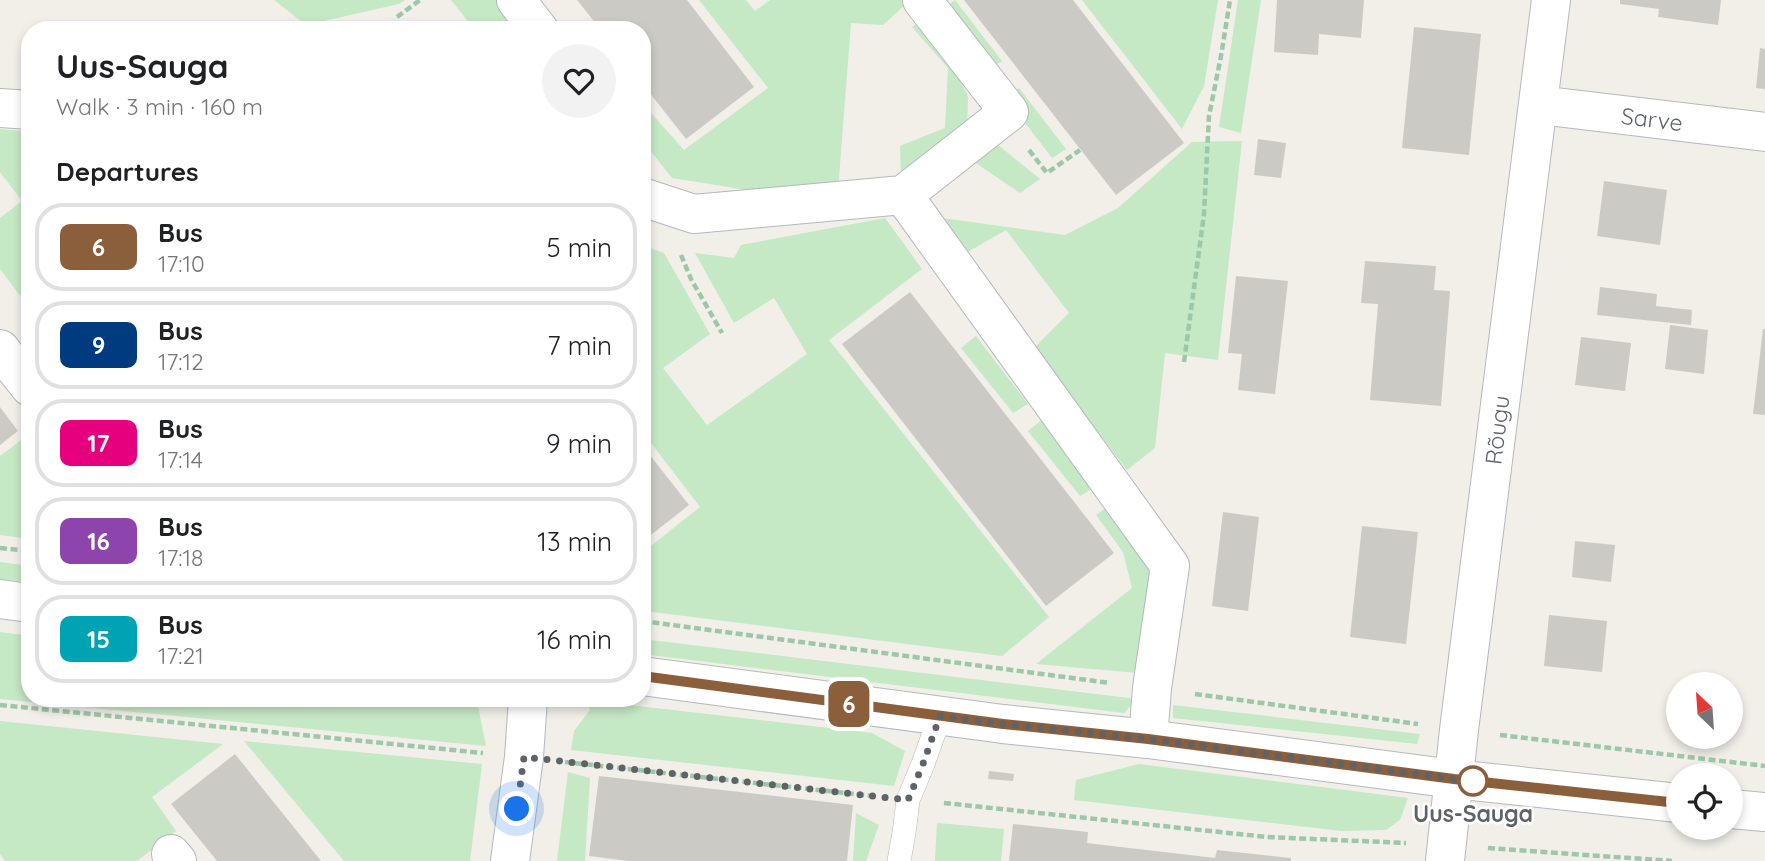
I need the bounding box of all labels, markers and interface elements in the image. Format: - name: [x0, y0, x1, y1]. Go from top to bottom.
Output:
- button: heart: [542, 44, 616, 118]
- text: Uus-Sauga: [56, 45, 228, 86]
- text: Walk · 3 min · 160 m: [56, 92, 263, 121]
- street label: Sarve: [1620, 101, 1684, 137]
- text: Departures: [56, 155, 199, 188]
- text: Bus: [158, 216, 203, 249]
- text: 5 min: [546, 231, 612, 264]
- text: 6: [92, 232, 105, 262]
- text: 17:10: [158, 249, 205, 278]
- text: Bus: [158, 314, 203, 347]
- text: 7 min: [547, 329, 612, 362]
- text: 9: [92, 330, 105, 360]
- text: 17:12: [158, 347, 204, 376]
- street label: Rõugu: [1478, 394, 1516, 466]
- text: Bus: [158, 412, 203, 445]
- text: 9 min: [546, 427, 612, 460]
- text: 17: [87, 428, 110, 458]
- text: 17:14: [158, 445, 203, 474]
- text: Bus: [158, 510, 203, 543]
- text: 13 min: [537, 525, 612, 558]
- text: 16: [87, 526, 110, 556]
- text: 17:18: [158, 543, 204, 572]
- text: Bus: [158, 608, 203, 641]
- text: 16 min: [537, 623, 612, 656]
- text: 15: [87, 624, 110, 654]
- text: 17:21: [158, 641, 204, 670]
- north arrow: [1666, 672, 1743, 749]
- map controls: [1666, 672, 1743, 840]
- line badge: 6: [826, 681, 872, 727]
- text: 6: [842, 689, 856, 719]
- button: locate: [1666, 763, 1743, 840]
- marker: Uus-Sauga: [1458, 766, 1488, 796]
- your location: [499, 791, 534, 826]
- place label: Uus-Sauga: [1413, 799, 1533, 828]

